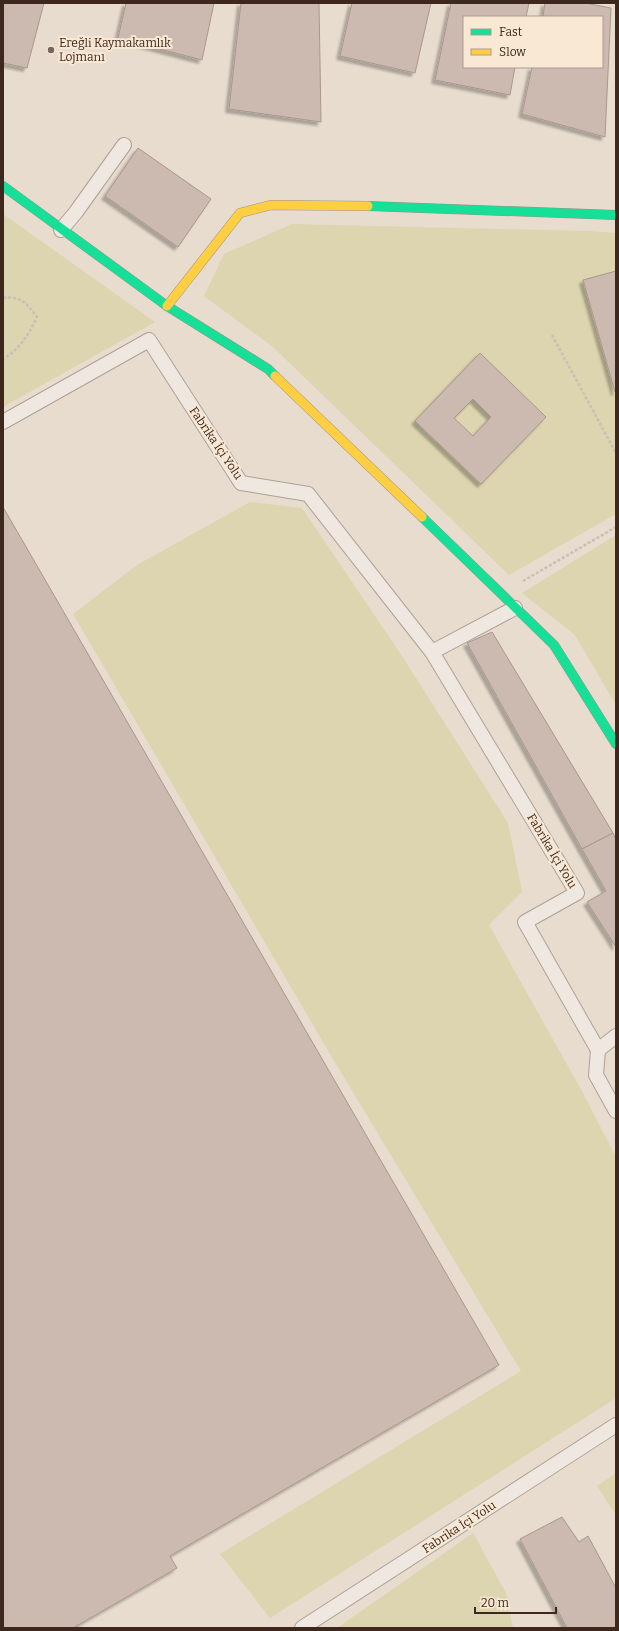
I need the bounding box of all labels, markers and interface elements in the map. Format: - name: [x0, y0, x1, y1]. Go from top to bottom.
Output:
- legend: [463, 16, 603, 68]
- text: Fast: [499, 25, 523, 39]
- place label: Ereğli Kaymakamlık Lojmanı: [59, 36, 171, 64]
- marker: Ereğli Kaymakamlık Lojmanı: [46, 45, 56, 55]
- text: Slow: [499, 45, 526, 59]
- street label: Fabrika İçi Yolu: [187, 403, 247, 482]
- street label: Fabrika İçi Yolu: [524, 811, 581, 891]
- street label: Fabrika İçi Yolu: [419, 1497, 499, 1556]
- scale bar: [475, 1589, 556, 1615]
- text: 20 m: [481, 1596, 510, 1610]

